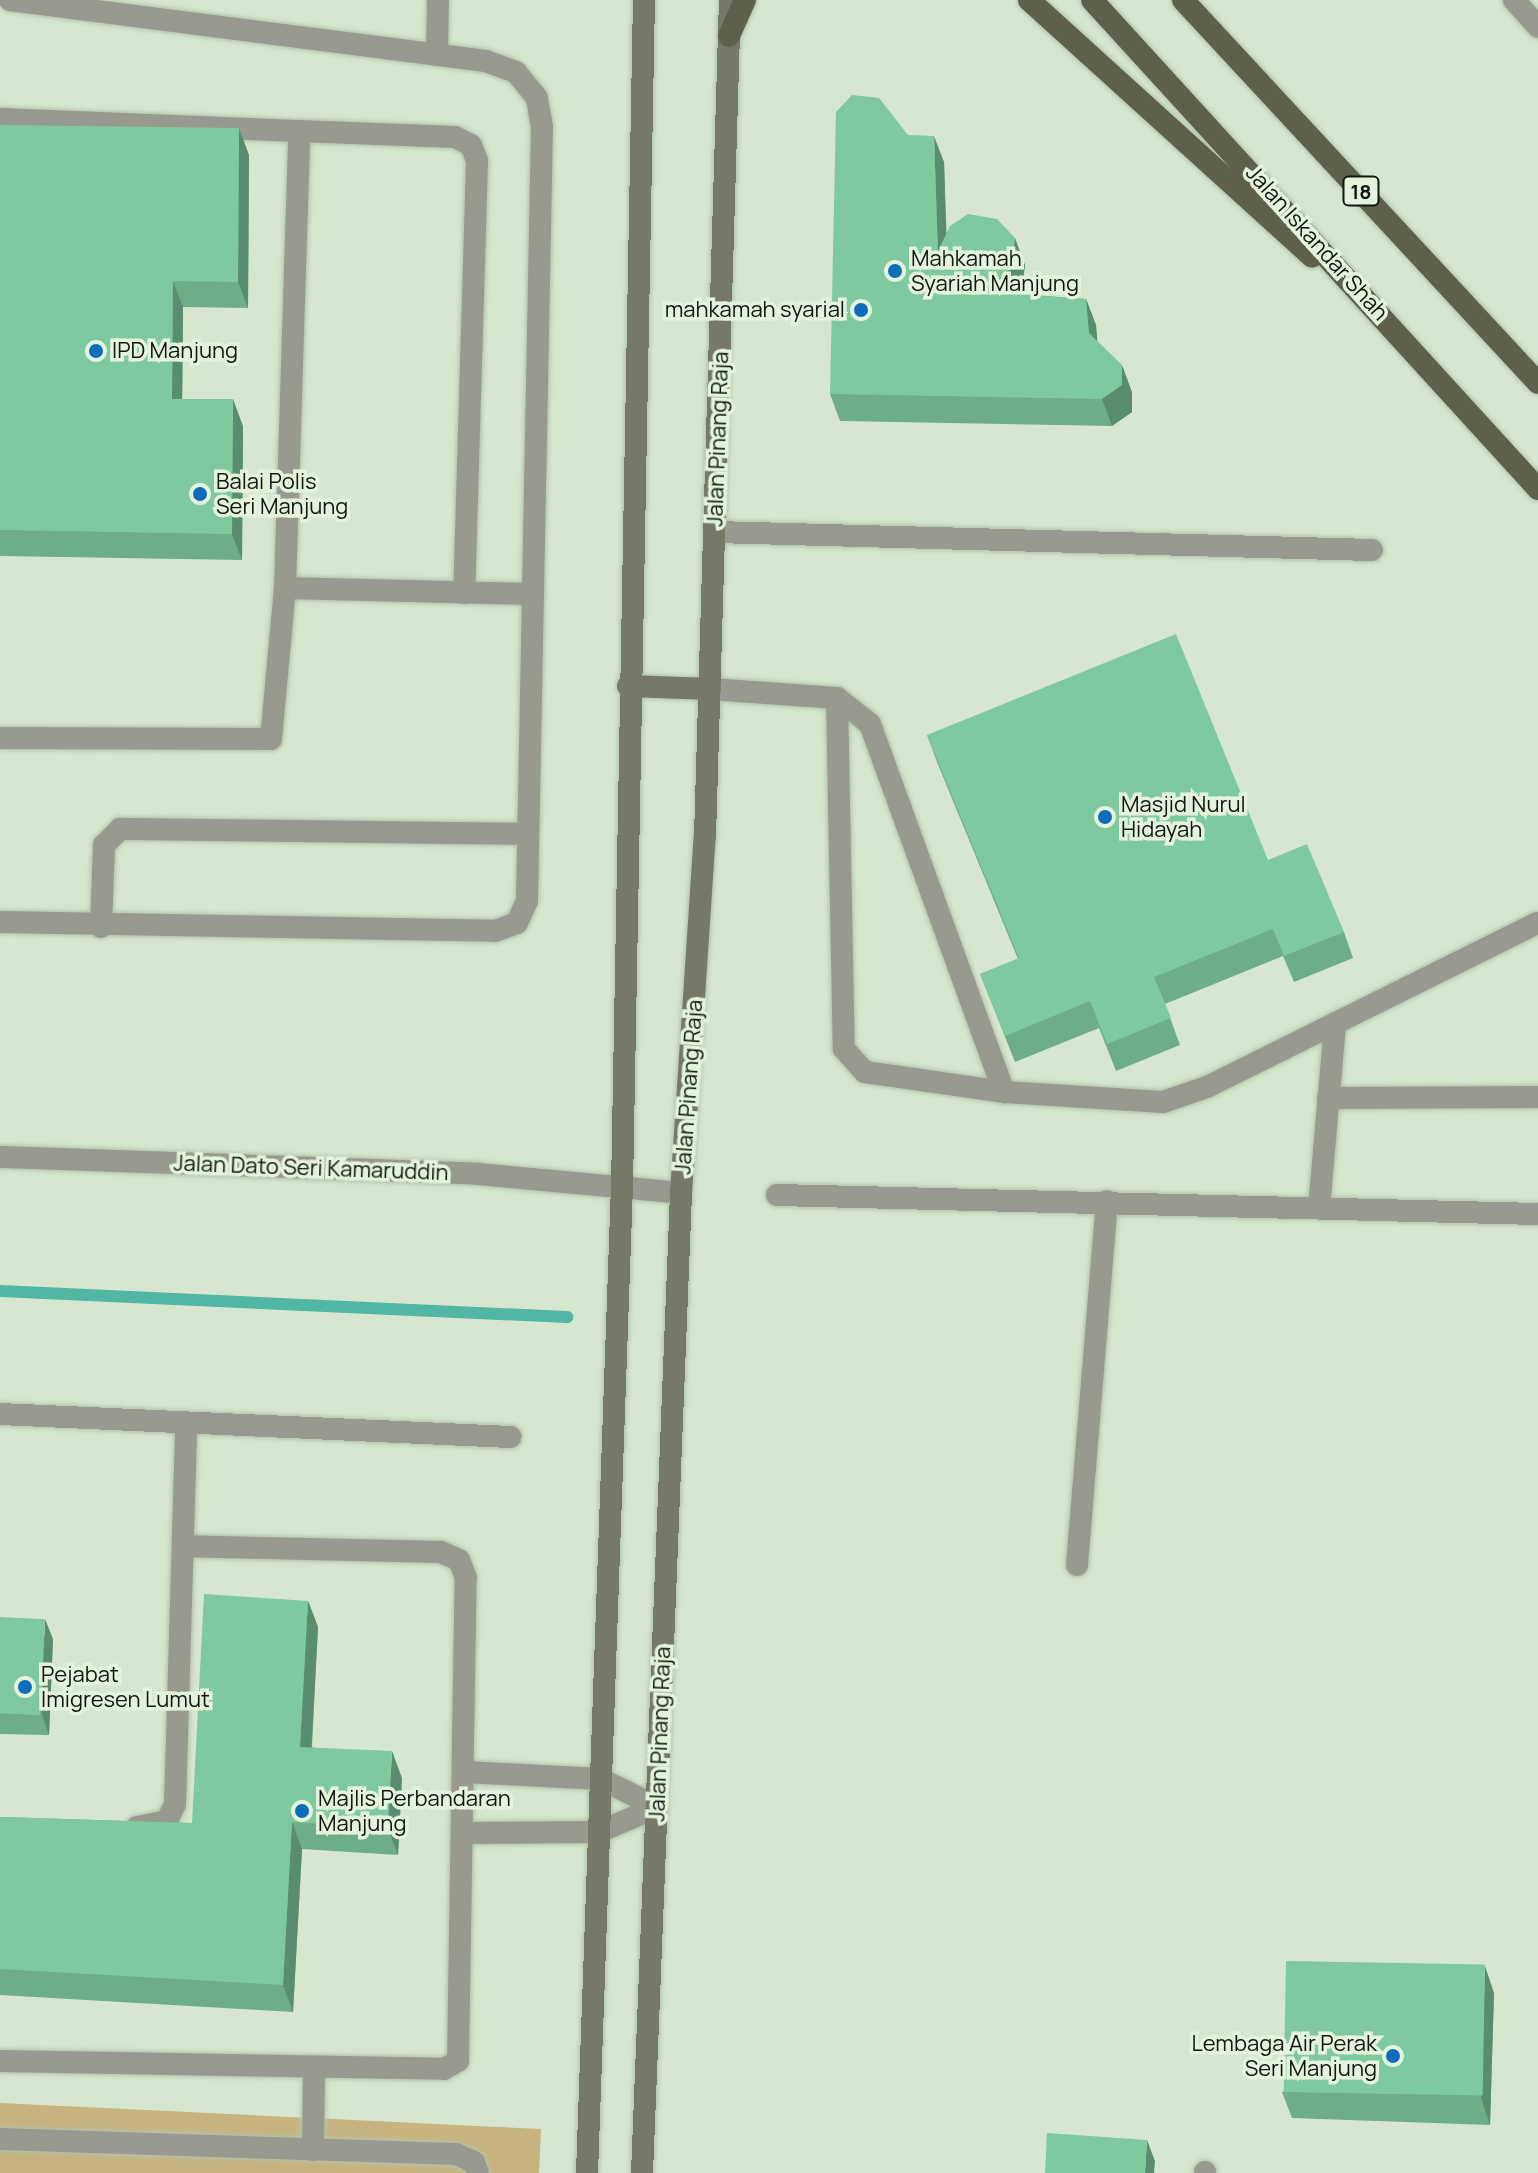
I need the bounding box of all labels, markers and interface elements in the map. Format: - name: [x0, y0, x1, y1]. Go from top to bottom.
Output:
- street label: Jalan Iskandar Shah: [1240, 160, 1394, 326]
- road number: 18: [1341, 175, 1381, 207]
- place label: Mahkamah Syariah Manjung: [911, 245, 1079, 296]
- marker: Mahkamah Syariah Manjung: [886, 262, 904, 280]
- place label: mahkamah syarial: [665, 297, 845, 323]
- marker: mahkamah syarial: [852, 301, 870, 319]
- place label: IPD Manjung: [112, 338, 238, 364]
- marker: IPD Manjung: [87, 342, 105, 360]
- street label: Jalan Pinang Raja: [702, 351, 734, 527]
- place label: Balai Polis Seri Manjung: [216, 468, 348, 520]
- marker: Balai Polis Seri Manjung: [191, 485, 209, 503]
- place label: Masjid Nurul Hidayah: [1121, 791, 1246, 842]
- marker: Masjid Nurul Hidayah: [1096, 808, 1114, 826]
- street label: Jalan Pinang Raja: [670, 999, 708, 1175]
- street label: Jalan Dato Seri Kamaruddin: [173, 1150, 449, 1186]
- street label: Jalan Pinang Raja: [644, 1646, 676, 1822]
- place label: Pejabat Imigresen Lumut: [41, 1661, 210, 1712]
- marker: Pejabat Imigresen Lumut: [16, 1678, 34, 1696]
- place label: Majlis Perbandaran Manjung: [318, 1785, 511, 1836]
- marker: Majlis Perbandaran Manjung: [293, 1802, 311, 1820]
- place label: Lembaga Air Perak Seri Manjung: [1192, 2030, 1377, 2082]
- marker: Lembaga Air Perak Seri Manjung: [1384, 2047, 1402, 2065]

